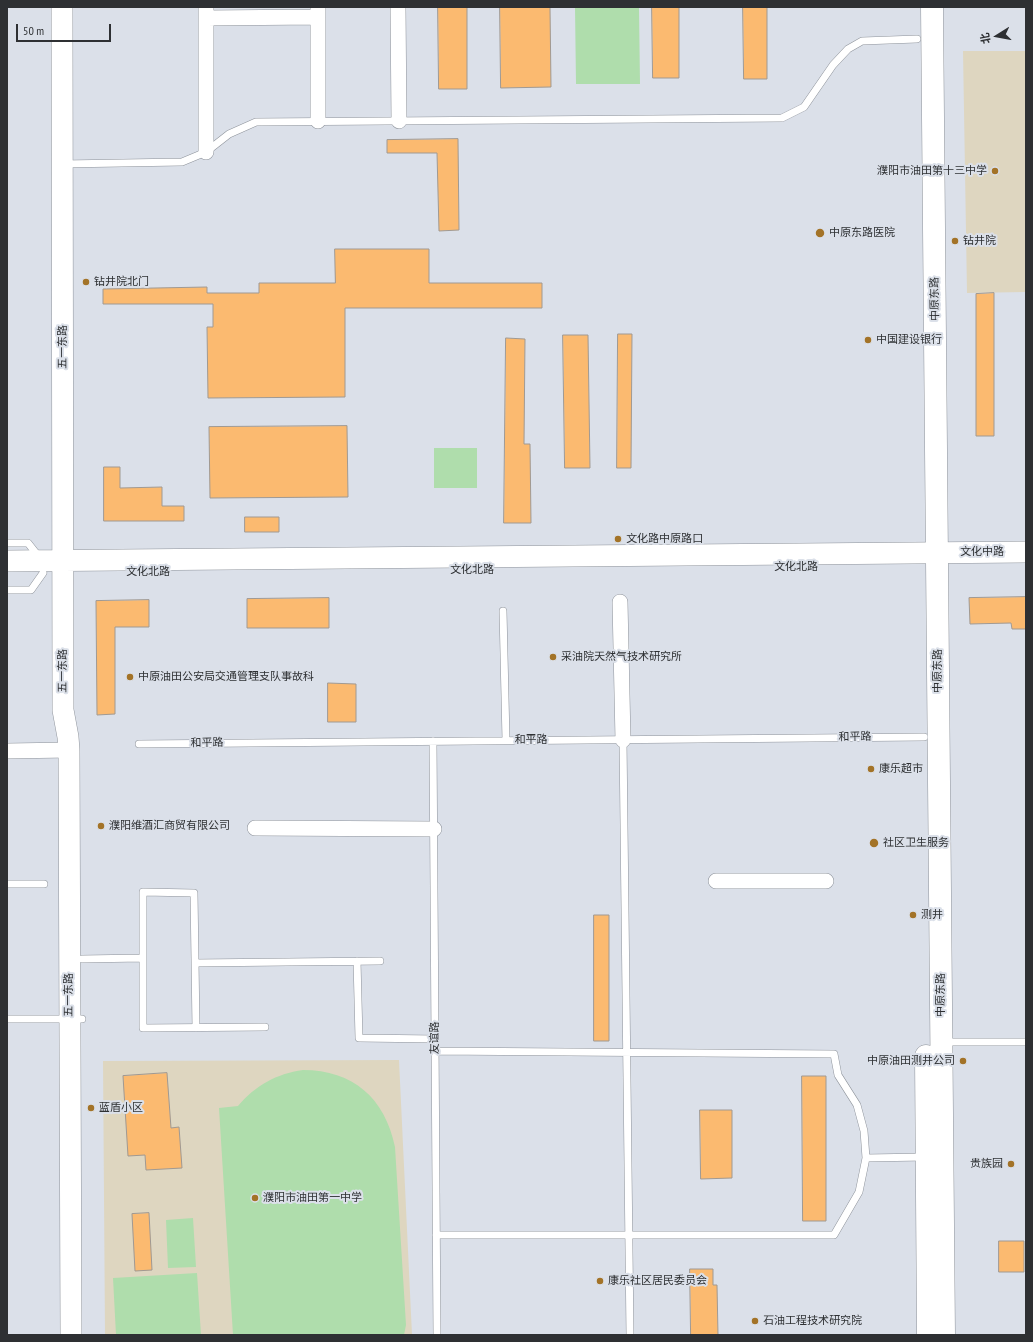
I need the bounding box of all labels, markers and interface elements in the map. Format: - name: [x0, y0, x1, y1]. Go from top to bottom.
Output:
- scale bar: [18, 16, 113, 42]
- north arrow: [977, 16, 1017, 56]
- text: 50 m: [23, 23, 44, 38]
- text: 北: [977, 32, 993, 45]
- place label: 濮阳市油田第十三中学: [877, 164, 987, 178]
- marker: 濮阳市油田第十三中学: [990, 166, 1000, 176]
- place label: 中原东路医院: [829, 226, 895, 240]
- marker: 中原东路医院: [814, 227, 826, 239]
- place label: 钻井院: [963, 234, 996, 248]
- marker: 钻井院: [950, 236, 960, 246]
- place label: 钻井院北门: [94, 275, 149, 289]
- marker: 钻井院北门: [81, 277, 91, 287]
- street label: 中原东路: [928, 277, 942, 321]
- street label: 五一东路: [56, 325, 70, 369]
- place label: 中国建设银行: [876, 333, 942, 347]
- marker: 中国建设银行: [863, 335, 873, 345]
- place label: 文化路中原路口: [626, 532, 703, 546]
- marker: 文化路中原路口: [613, 534, 623, 544]
- street label: 文化中路: [960, 545, 1004, 559]
- street label: 文化北路: [774, 560, 818, 574]
- street label: 文化北路: [450, 563, 494, 577]
- street label: 文化北路: [126, 565, 170, 579]
- street label: 五一东路: [56, 649, 70, 693]
- street label: 中原东路: [931, 649, 945, 693]
- place label: 采油院天然气技术研究所: [561, 650, 682, 664]
- marker: 采油院天然气技术研究所: [548, 652, 558, 662]
- place label: 中原油田公安局交通管理支队事故科: [138, 670, 314, 684]
- marker: 中原油田公安局交通管理支队事故科: [125, 672, 135, 682]
- street label: 和平路: [838, 730, 872, 744]
- street label: 和平路: [515, 733, 547, 747]
- street label: 和平路: [190, 736, 224, 750]
- place label: 康乐超市: [879, 762, 923, 776]
- marker: 康乐超市: [866, 764, 876, 774]
- place label: 濮阳维酒汇商贸有限公司: [109, 819, 230, 833]
- marker: 濮阳维酒汇商贸有限公司: [96, 821, 106, 831]
- place label: 社区卫生服务: [883, 836, 949, 850]
- marker: 社区卫生服务: [868, 837, 880, 849]
- place label: 测井: [921, 908, 943, 922]
- marker: 测井: [908, 910, 918, 920]
- street label: 五一东路: [62, 973, 76, 1017]
- street label: 中原东路: [934, 973, 948, 1017]
- street label: 友谊路: [428, 1022, 442, 1054]
- place label: 中原油田测井公司: [867, 1054, 955, 1068]
- marker: 中原油田测井公司: [958, 1056, 968, 1066]
- place label: 蓝盾小区: [99, 1101, 143, 1115]
- marker: 蓝盾小区: [86, 1103, 96, 1113]
- place label: 贵族园: [970, 1157, 1003, 1171]
- marker: 贵族园: [1006, 1159, 1016, 1169]
- place label: 濮阳市油田第一中学: [263, 1191, 362, 1205]
- marker: 濮阳市油田第一中学: [250, 1193, 260, 1203]
- place label: 康乐社区居民委员会: [608, 1274, 707, 1288]
- marker: 康乐社区居民委员会: [595, 1276, 605, 1286]
- place label: 石油工程技术研究院: [763, 1314, 862, 1328]
- marker: 石油工程技术研究院: [750, 1316, 760, 1326]

